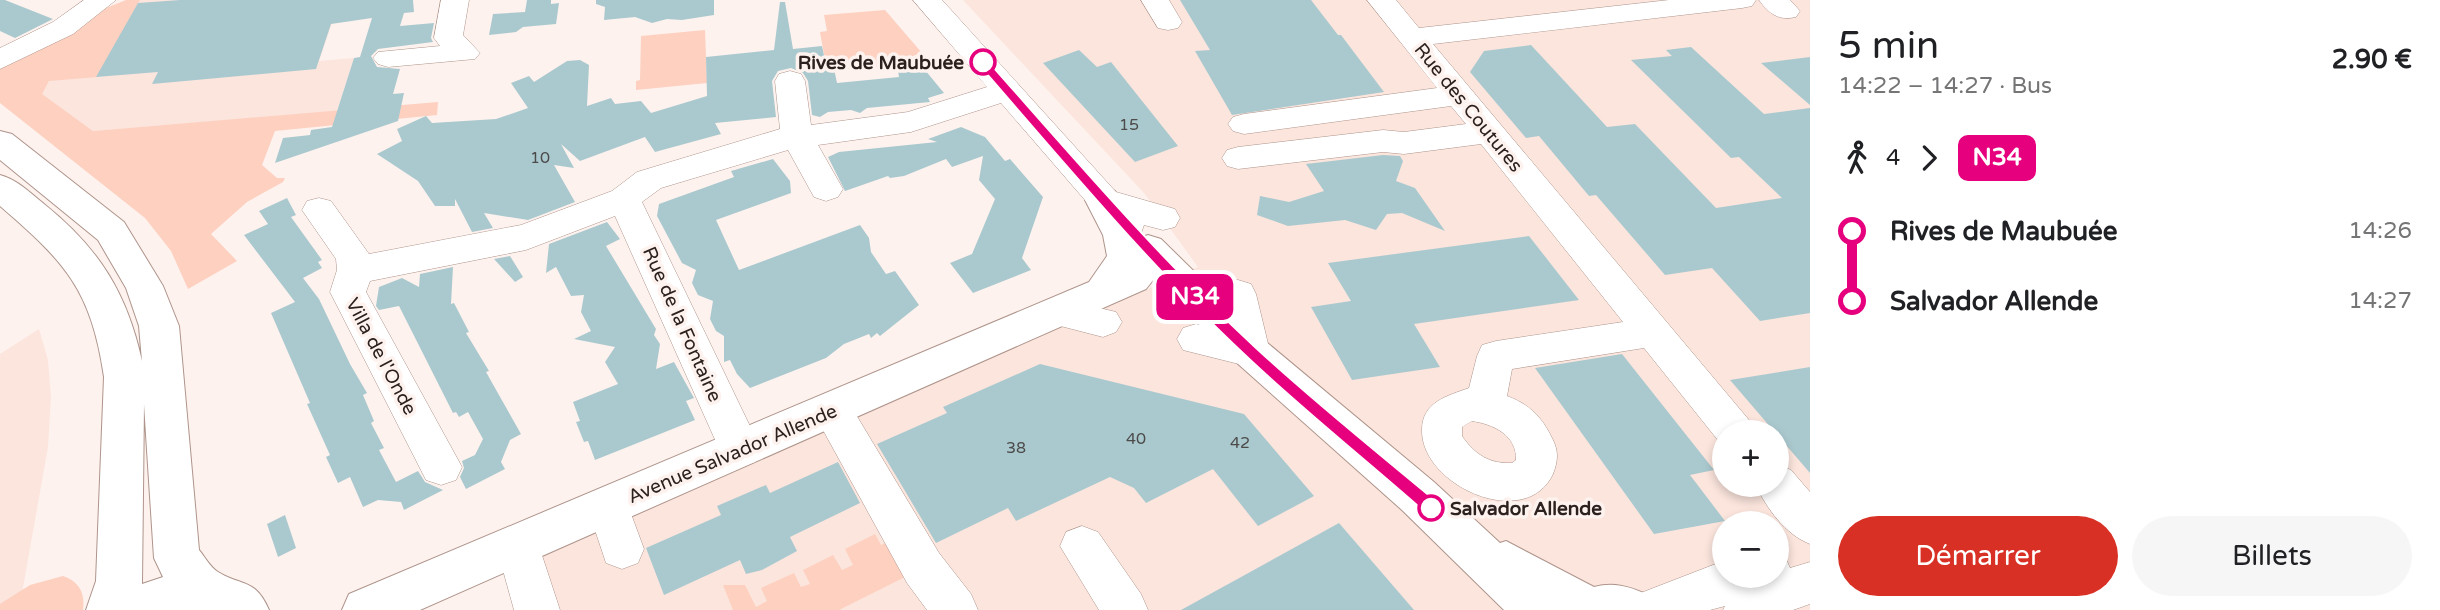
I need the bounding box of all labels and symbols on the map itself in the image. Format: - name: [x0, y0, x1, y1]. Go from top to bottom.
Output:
- street label: Rue des Coutures: [1410, 39, 1527, 176]
- marker: Rives de Maubuée: [970, 49, 996, 75]
- place label: Rives de Maubuée: [798, 52, 964, 74]
- house number: 15: [1119, 115, 1139, 135]
- house number: 10: [530, 148, 550, 168]
- street label: Rue de la Fontaine: [638, 243, 726, 405]
- line badge: N34: [1155, 274, 1235, 320]
- street label: Villa de l'Onde: [341, 294, 421, 419]
- street label: Avenue Salvador Allende: [625, 400, 840, 508]
- house number: 40: [1126, 429, 1146, 449]
- house number: 42: [1230, 433, 1250, 453]
- house number: 38: [1006, 438, 1026, 458]
- marker: Salvador Allende: [1418, 495, 1444, 521]
- place label: Salvador Allende: [1450, 498, 1602, 520]

